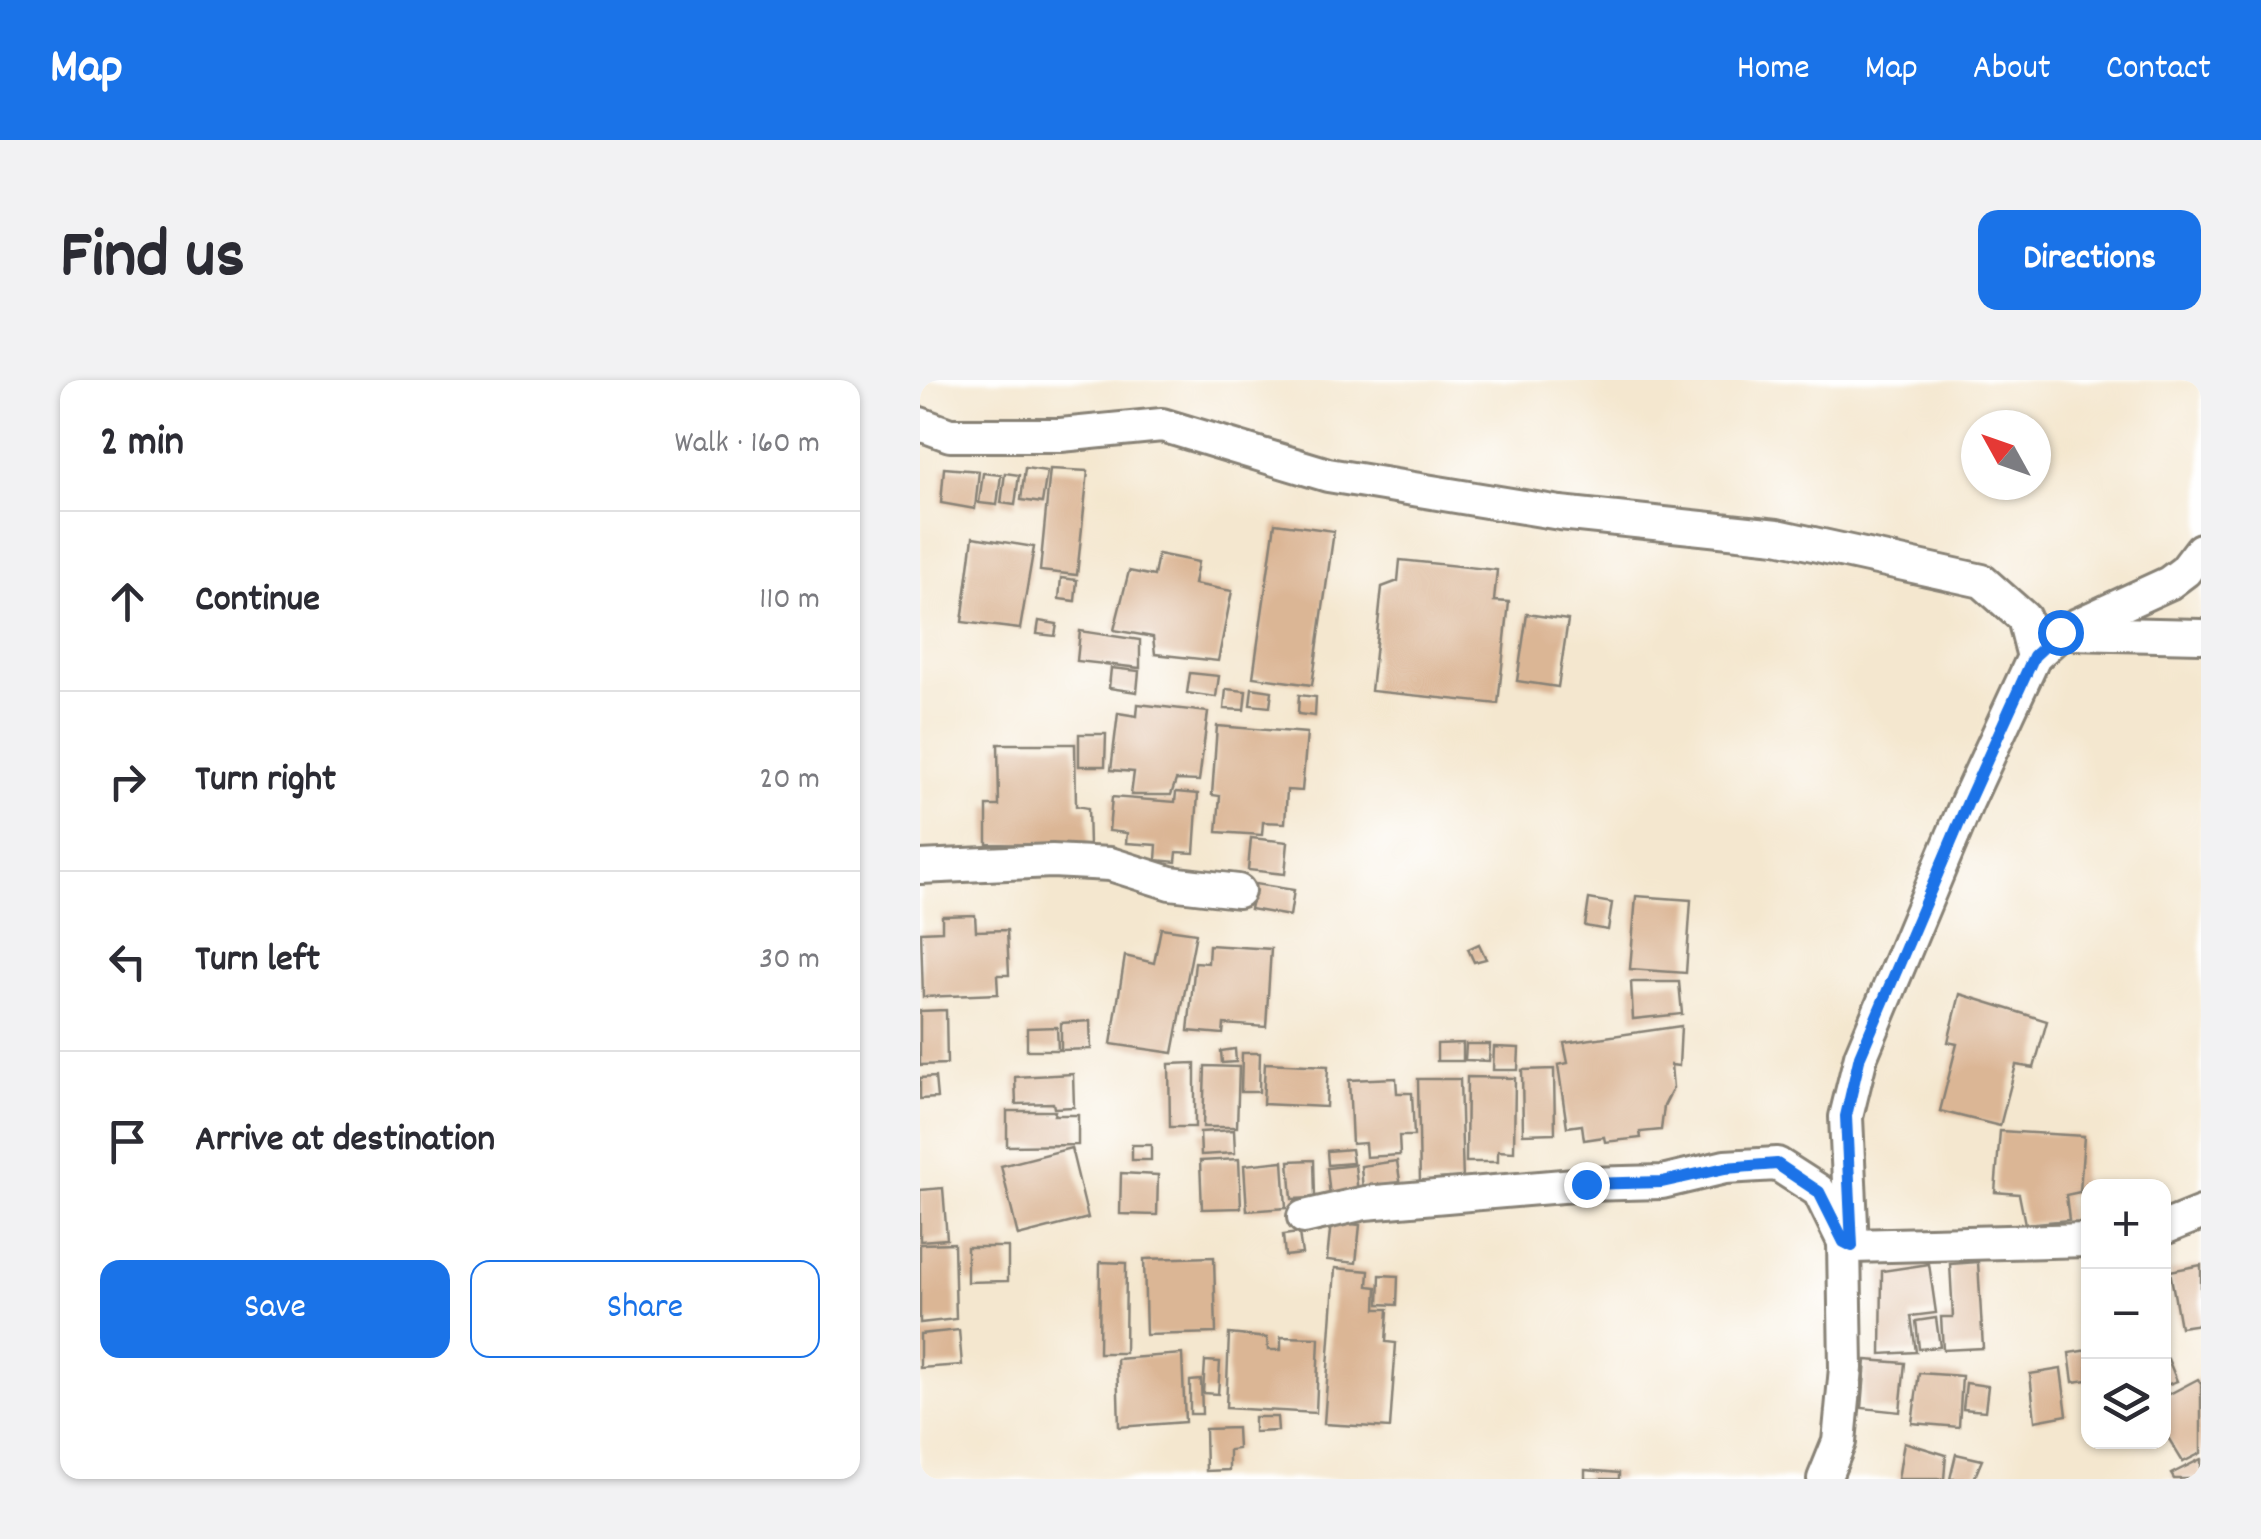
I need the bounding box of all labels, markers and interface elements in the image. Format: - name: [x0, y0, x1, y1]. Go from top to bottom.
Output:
- text: Map: [50, 36, 123, 105]
- text: Home: [1737, 45, 1810, 95]
- text: Map: [1865, 45, 1918, 95]
- text: About: [1973, 45, 2051, 95]
- text: Contact: [2106, 45, 2211, 95]
- text: Find us: [60, 210, 245, 310]
- button: Directions: [1978, 210, 2201, 310]
- north arrow: [1961, 410, 2051, 500]
- text: 2 min: [100, 415, 184, 475]
- text: Walk · 160 m: [674, 422, 820, 468]
- icon: ahead: [100, 574, 155, 629]
- text: Continue: [195, 574, 320, 629]
- text: 110 m: [759, 578, 820, 624]
- route start: [2038, 610, 2084, 656]
- icon: right: [100, 754, 155, 809]
- text: Turn right: [195, 754, 336, 809]
- text: 20 m: [759, 758, 820, 804]
- icon: left: [100, 934, 155, 989]
- text: Turn left: [195, 934, 320, 989]
- text: 30 m: [759, 938, 820, 984]
- icon: arrive: [100, 1114, 155, 1169]
- text: Arrive at destination: [195, 1114, 495, 1169]
- route end: [1564, 1162, 1610, 1208]
- map controls: [2081, 1179, 2171, 1449]
- button: +: [2081, 1179, 2171, 1269]
- button: Save: [100, 1260, 450, 1358]
- button: Share: [470, 1260, 820, 1358]
- button: −: [2081, 1269, 2171, 1359]
- button: layers: [2081, 1359, 2171, 1449]

